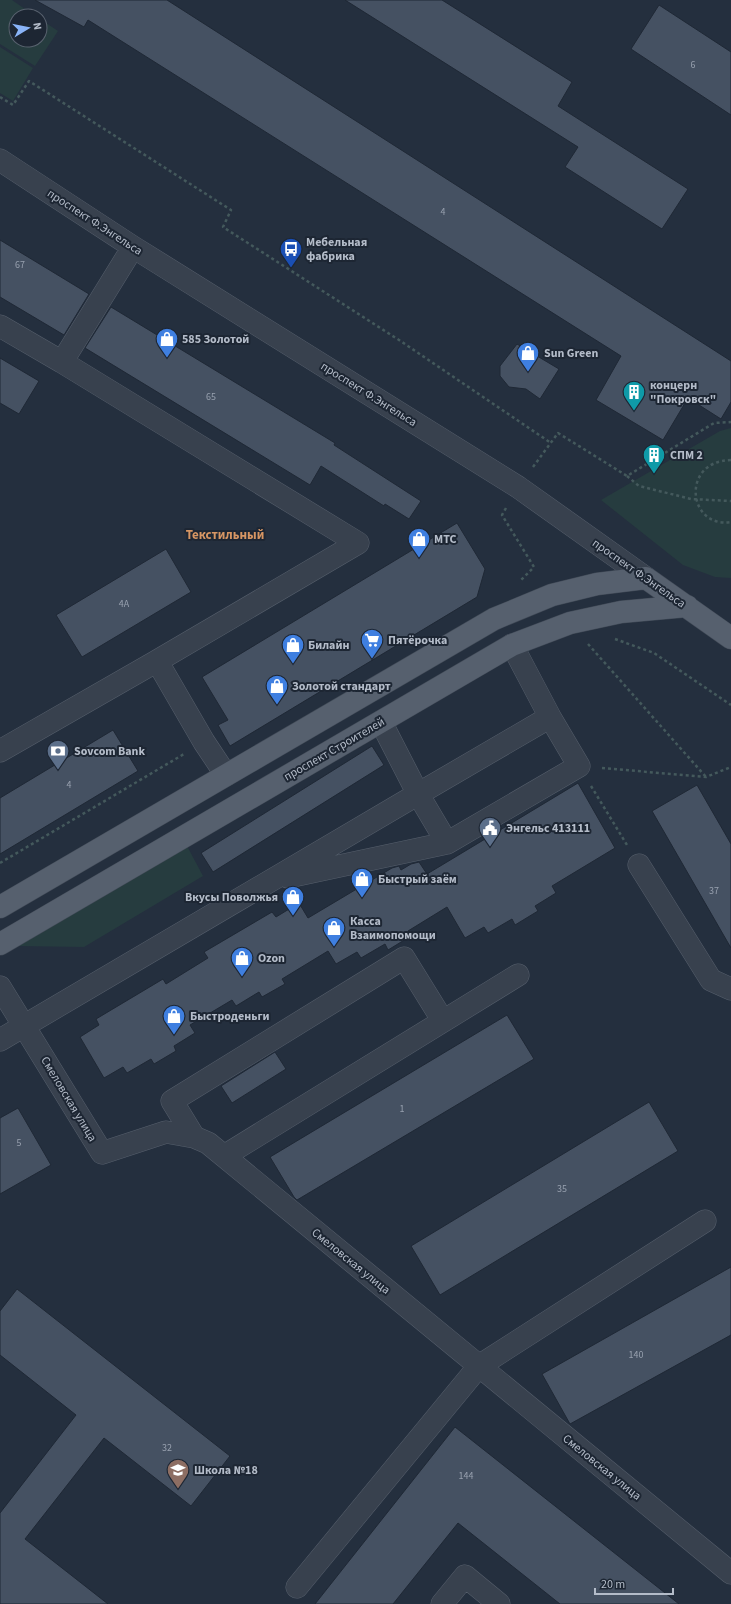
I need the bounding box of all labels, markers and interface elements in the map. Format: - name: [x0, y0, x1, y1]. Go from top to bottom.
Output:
- north arrow: [8, 8, 48, 48]
- text: N: [29, 21, 45, 31]
- house number: 6: [691, 58, 696, 72]
- street label: проспект Ф.Энгельса: [44, 185, 146, 260]
- house number: 4: [441, 205, 446, 219]
- place label: Мебельная фабрика: [306, 234, 367, 265]
- bus stop icon: Мебельная фабрика: [278, 236, 304, 269]
- house number: 67: [15, 258, 25, 272]
- shop icon: 585 Золотой: [154, 326, 180, 359]
- place label: 585 Золотой: [182, 331, 249, 348]
- shop icon: Sun Green: [515, 340, 541, 373]
- place label: Sun Green: [544, 345, 598, 362]
- street label: проспект Ф.Энгельса: [317, 358, 420, 431]
- place label: концерн "Покровск": [650, 377, 716, 408]
- building icon: концерн "Покровск": [621, 379, 647, 412]
- house number: 65: [206, 390, 216, 404]
- building icon: СПМ 2: [641, 442, 667, 475]
- place label: СПМ 2: [670, 447, 703, 464]
- district label: Текстильный: [186, 526, 264, 544]
- shop icon: МТС: [406, 526, 432, 559]
- place label: МТС: [434, 531, 456, 548]
- street label: проспект Ф.Энгельса: [589, 535, 689, 612]
- house number: 4А: [119, 597, 130, 611]
- supermarket icon: Пятёрочка: [359, 627, 385, 660]
- shop icon: Билайн: [280, 632, 306, 665]
- place label: Пятёрочка: [388, 632, 447, 649]
- place label: Билайн: [308, 637, 349, 654]
- shop icon: Золотой стандарт: [264, 673, 290, 706]
- place label: Золотой стандарт: [292, 678, 391, 695]
- street label: проспект Строителей: [281, 714, 388, 785]
- bank icon: Sovcom Bank: [45, 738, 71, 771]
- place label: Sovcom Bank: [74, 743, 145, 760]
- house number: 4: [67, 778, 72, 792]
- public building icon: Энгельс 413111: [477, 815, 503, 848]
- place label: Энгельс 413111: [506, 820, 590, 837]
- shop icon: Быстрый заём: [349, 866, 375, 899]
- place label: Быстрый заём: [378, 871, 457, 888]
- shop icon: Вкусы Поволжья: [280, 884, 306, 917]
- house number: 37: [709, 884, 719, 898]
- place label: Вкусы Поволжья: [185, 889, 278, 906]
- place label: Касса Взаимопомощи: [350, 913, 436, 944]
- shop icon: Касса Взаимопомощи: [321, 915, 347, 948]
- shop icon: Ozon: [229, 945, 255, 978]
- place label: Ozon: [258, 950, 285, 967]
- shop icon: Быстроденьги: [161, 1003, 187, 1036]
- place label: Быстроденьги: [190, 1008, 270, 1025]
- street label: Смеловская улица: [36, 1053, 101, 1145]
- house number: 1: [400, 1102, 405, 1116]
- house number: 5: [17, 1136, 22, 1150]
- house number: 35: [557, 1182, 567, 1196]
- street label: Смеловская улица: [308, 1224, 394, 1298]
- house number: 140: [629, 1348, 643, 1362]
- street label: Смеловская улица: [559, 1430, 645, 1504]
- house number: 32: [162, 1441, 172, 1455]
- school or university icon: Школа №18: [165, 1457, 191, 1490]
- place label: Школа №18: [194, 1462, 258, 1479]
- house number: 144: [459, 1469, 473, 1483]
- scale bar: [595, 1570, 673, 1596]
- text: 20 m: [601, 1576, 625, 1593]

